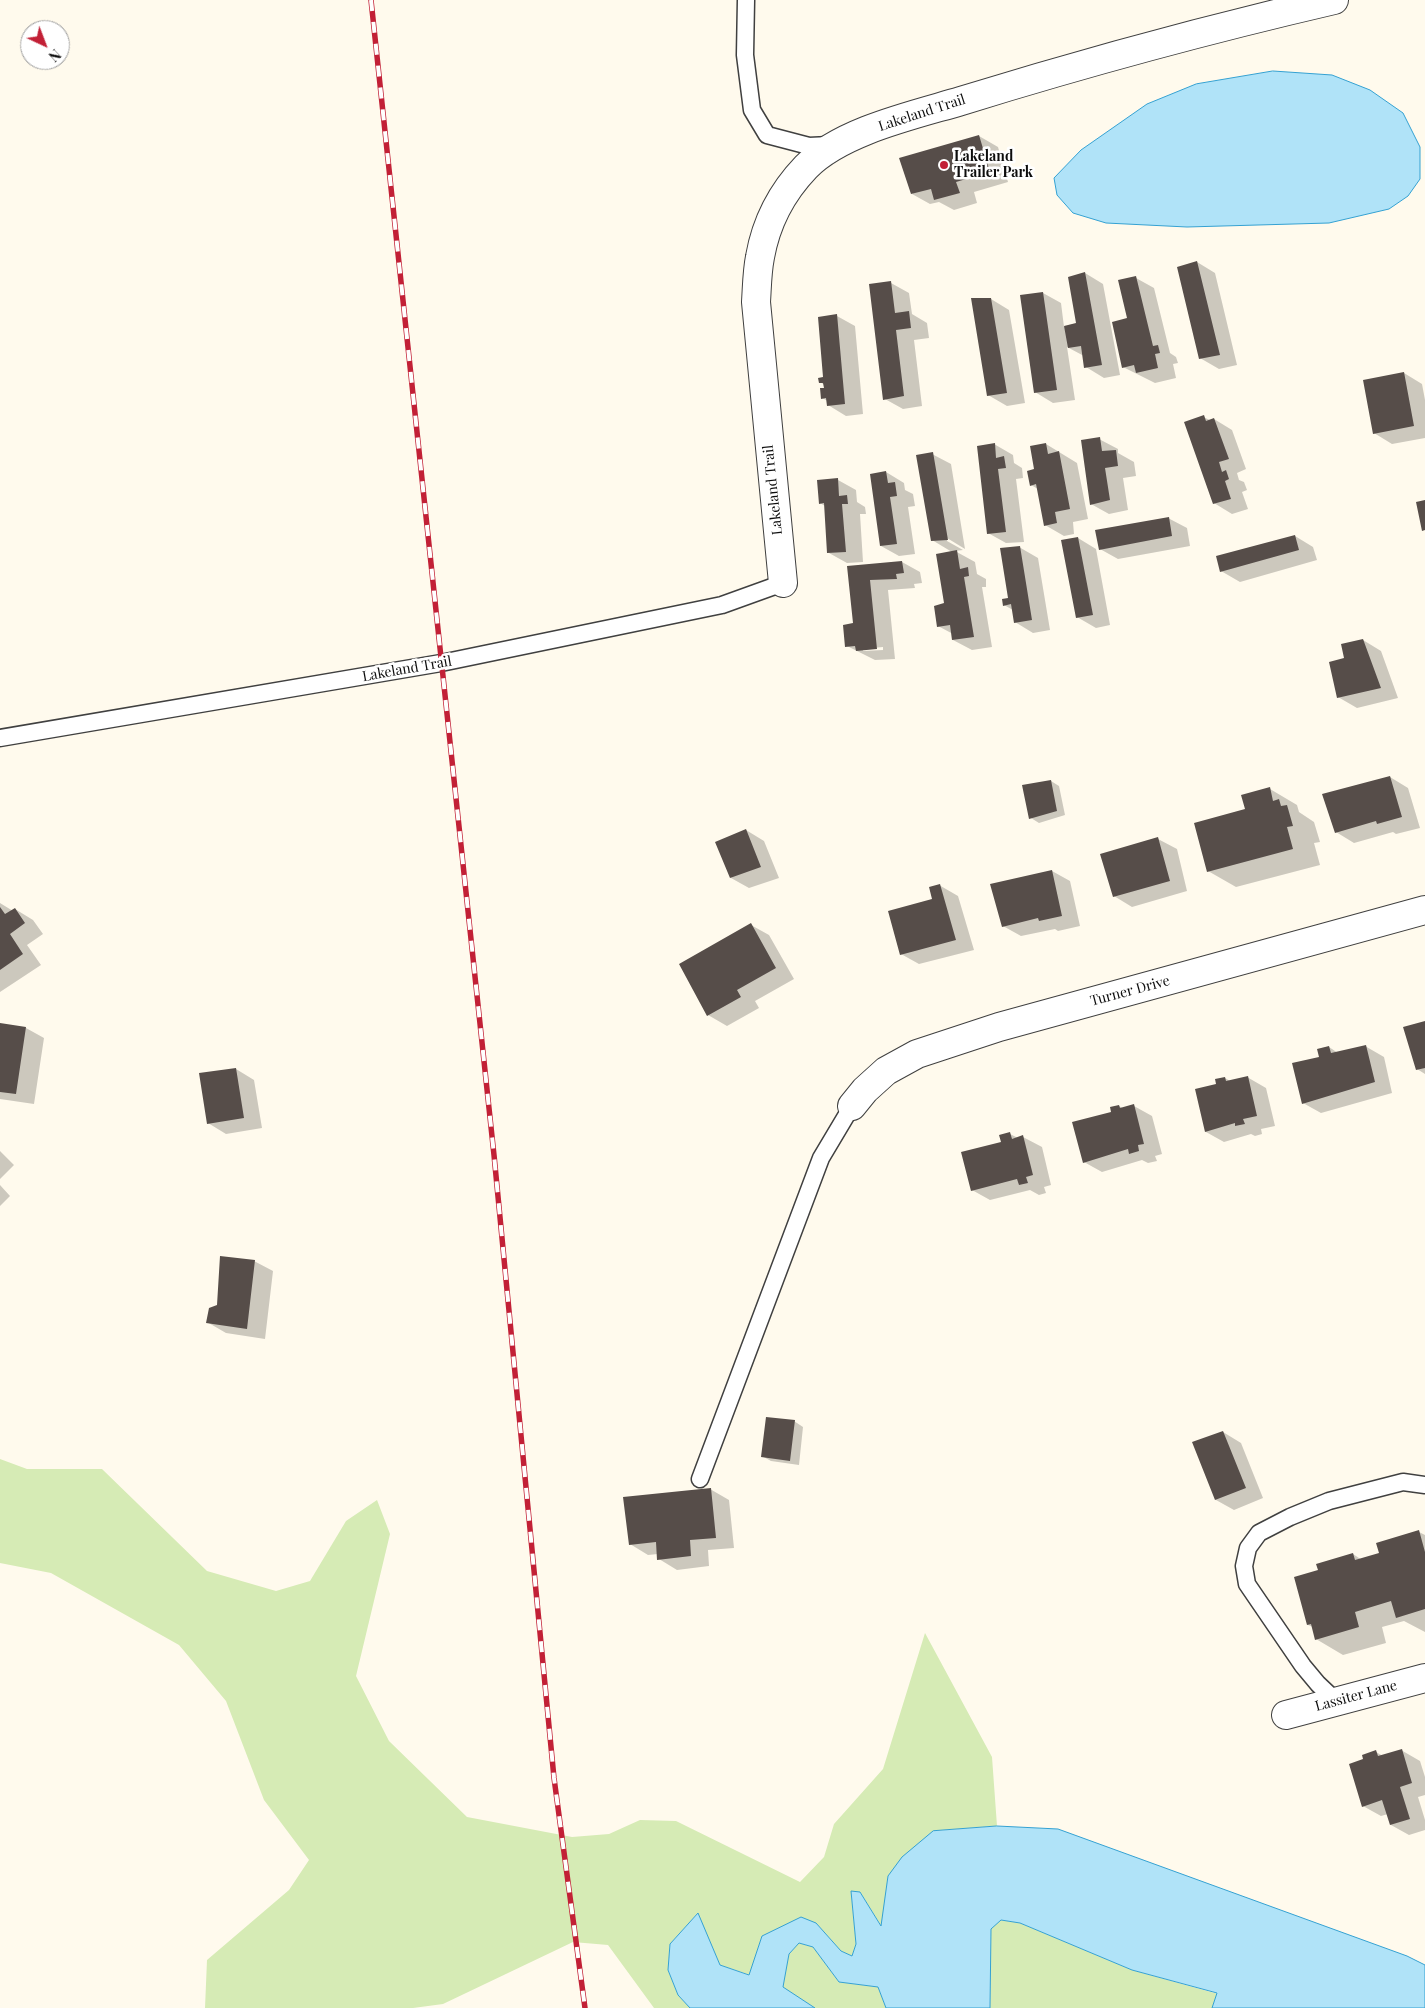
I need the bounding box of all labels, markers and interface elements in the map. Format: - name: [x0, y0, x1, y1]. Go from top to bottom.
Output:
- north arrow: [20, 20, 70, 70]
- text: N: [45, 45, 65, 66]
- street label: Lakeland Trail: [876, 91, 968, 135]
- place label: Lakeland Trailer Park: [954, 149, 1033, 182]
- marker: Lakeland Trailer Park: [938, 159, 950, 171]
- street label: Lakeland Trail: [760, 444, 786, 536]
- street label: Lakeland Trail: [361, 653, 453, 685]
- street label: Turner Drive: [1088, 972, 1172, 1010]
- street label: Lassiter Lane: [1313, 1677, 1399, 1715]

